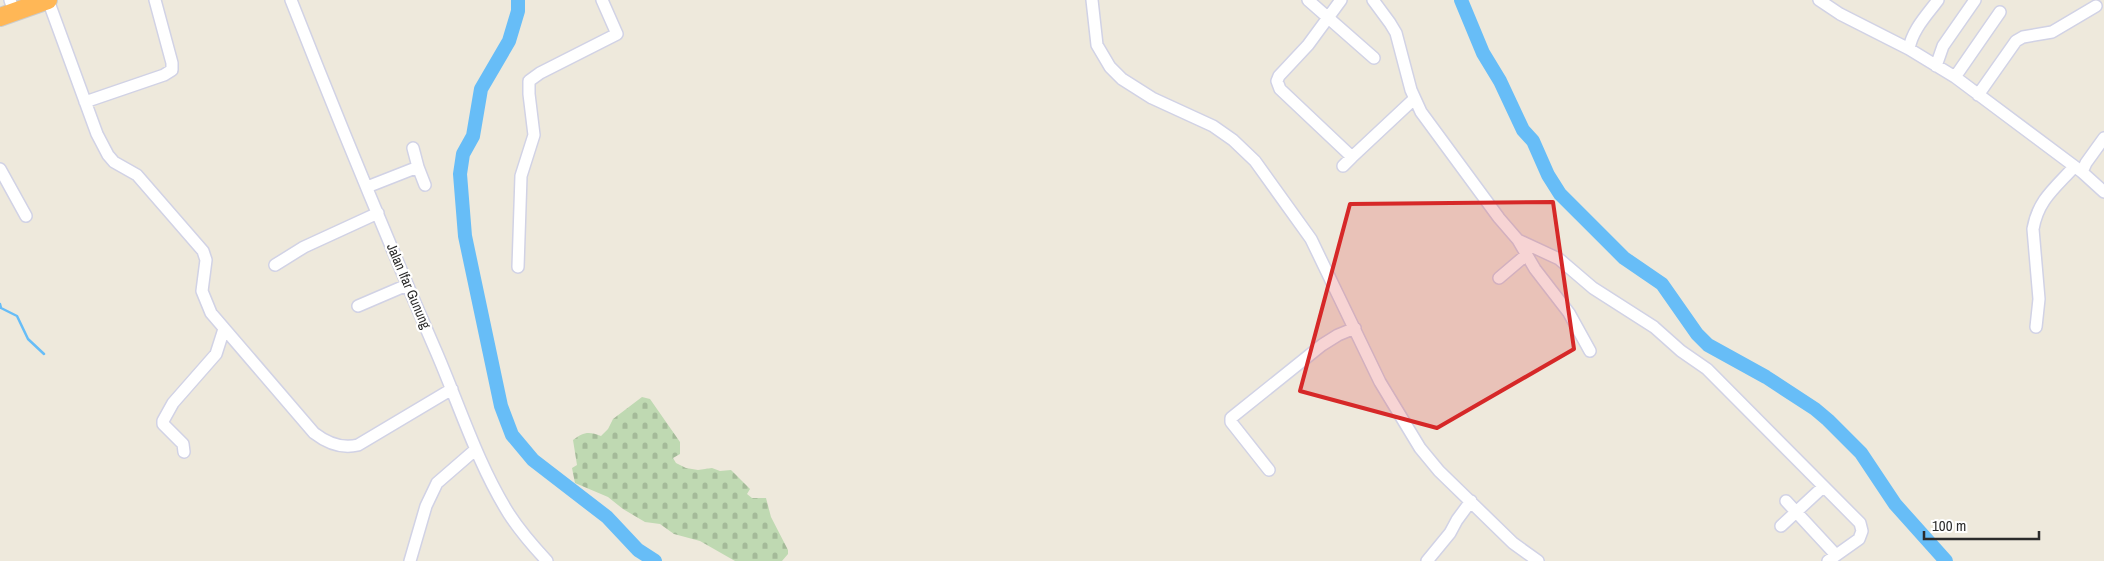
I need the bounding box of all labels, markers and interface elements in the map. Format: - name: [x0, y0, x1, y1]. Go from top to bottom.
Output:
- street label: Jalan Ifar Gunung: [383, 240, 435, 332]
- scale bar: [1924, 508, 2039, 540]
- text: 100 m: [1932, 515, 1966, 536]

